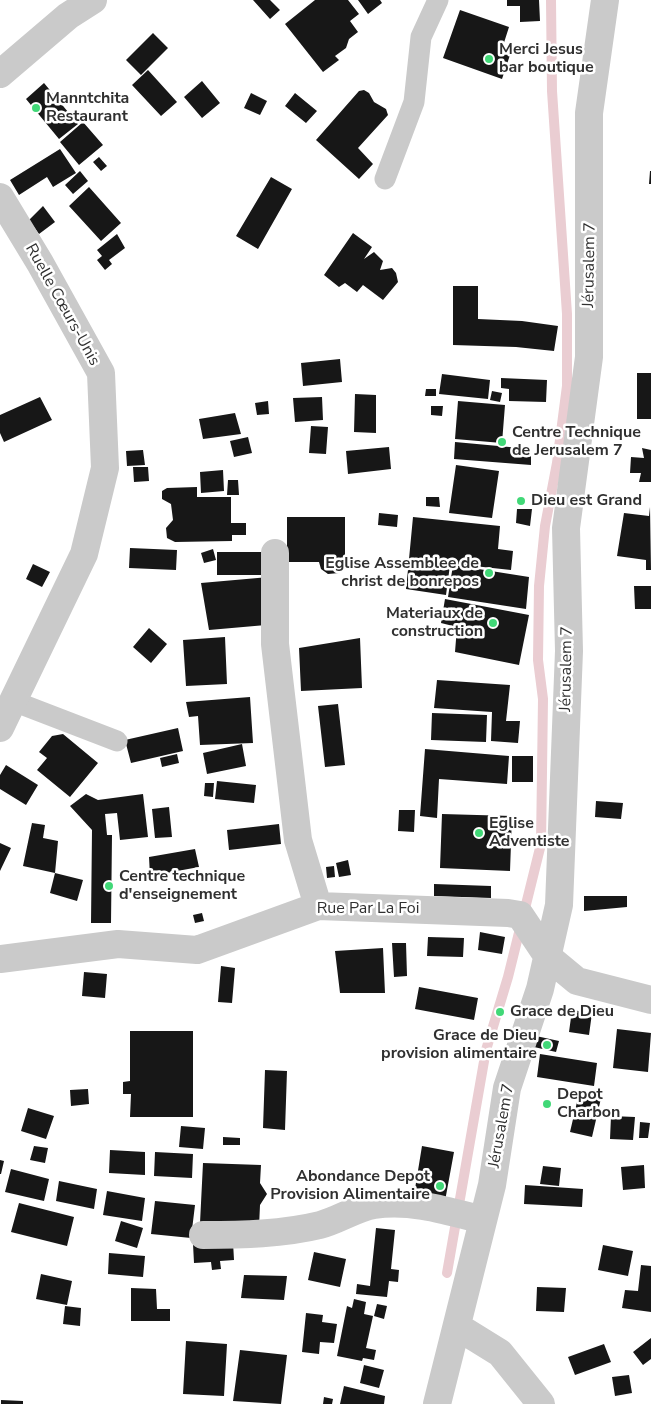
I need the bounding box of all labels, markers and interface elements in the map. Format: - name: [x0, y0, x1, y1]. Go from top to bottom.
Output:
- place label: Merci Jesus bar boutique: [499, 40, 594, 78]
- marker: Merci Jesus bar boutique: [483, 53, 495, 65]
- place label: Manntchita Restaurant: [46, 89, 129, 127]
- marker: Manntchita Restaurant: [30, 102, 42, 114]
- street label: Jérusalem 7: [580, 222, 600, 308]
- street label: Ruelle Cœurs-Unis: [21, 241, 103, 369]
- place label: Centre Technique de Jerusalem 7: [512, 423, 641, 461]
- marker: Centre Technique de Jerusalem 7: [496, 436, 508, 448]
- place label: Dieu est Grand: [531, 491, 642, 511]
- marker: Dieu est Grand: [515, 495, 527, 507]
- place label: Eglise Assemblee de christ de bonrepos: [325, 554, 479, 592]
- marker: Eglise Assemblee de christ de bonrepos: [483, 567, 495, 579]
- place label: Materiaux de construction: [386, 604, 483, 642]
- marker: Materiaux de construction: [487, 617, 499, 629]
- street label: Jérusalem 7: [557, 626, 577, 712]
- place label: Eglise Adventiste: [489, 814, 569, 852]
- marker: Eglise Adventiste: [473, 827, 485, 839]
- place label: Centre technique d'enseignement: [119, 867, 245, 905]
- marker: Centre technique d'enseignement: [103, 880, 115, 892]
- street label: Rue Par La Foi: [317, 899, 419, 919]
- place label: Grace de Dieu: [510, 1002, 614, 1022]
- marker: Grace de Dieu: [494, 1006, 506, 1018]
- place label: Grace de Dieu provision alimentaire: [381, 1026, 537, 1064]
- marker: Grace de Dieu provision alimentaire: [541, 1039, 553, 1051]
- street label: Jérusalem 7: [485, 1082, 519, 1170]
- place label: Depot Charbon: [557, 1085, 620, 1123]
- marker: Depot Charbon: [541, 1098, 553, 1110]
- place label: Abondance Depot Provision Alimentaire: [270, 1167, 430, 1205]
- marker: Abondance Depot Provision Alimentaire: [434, 1180, 446, 1192]

